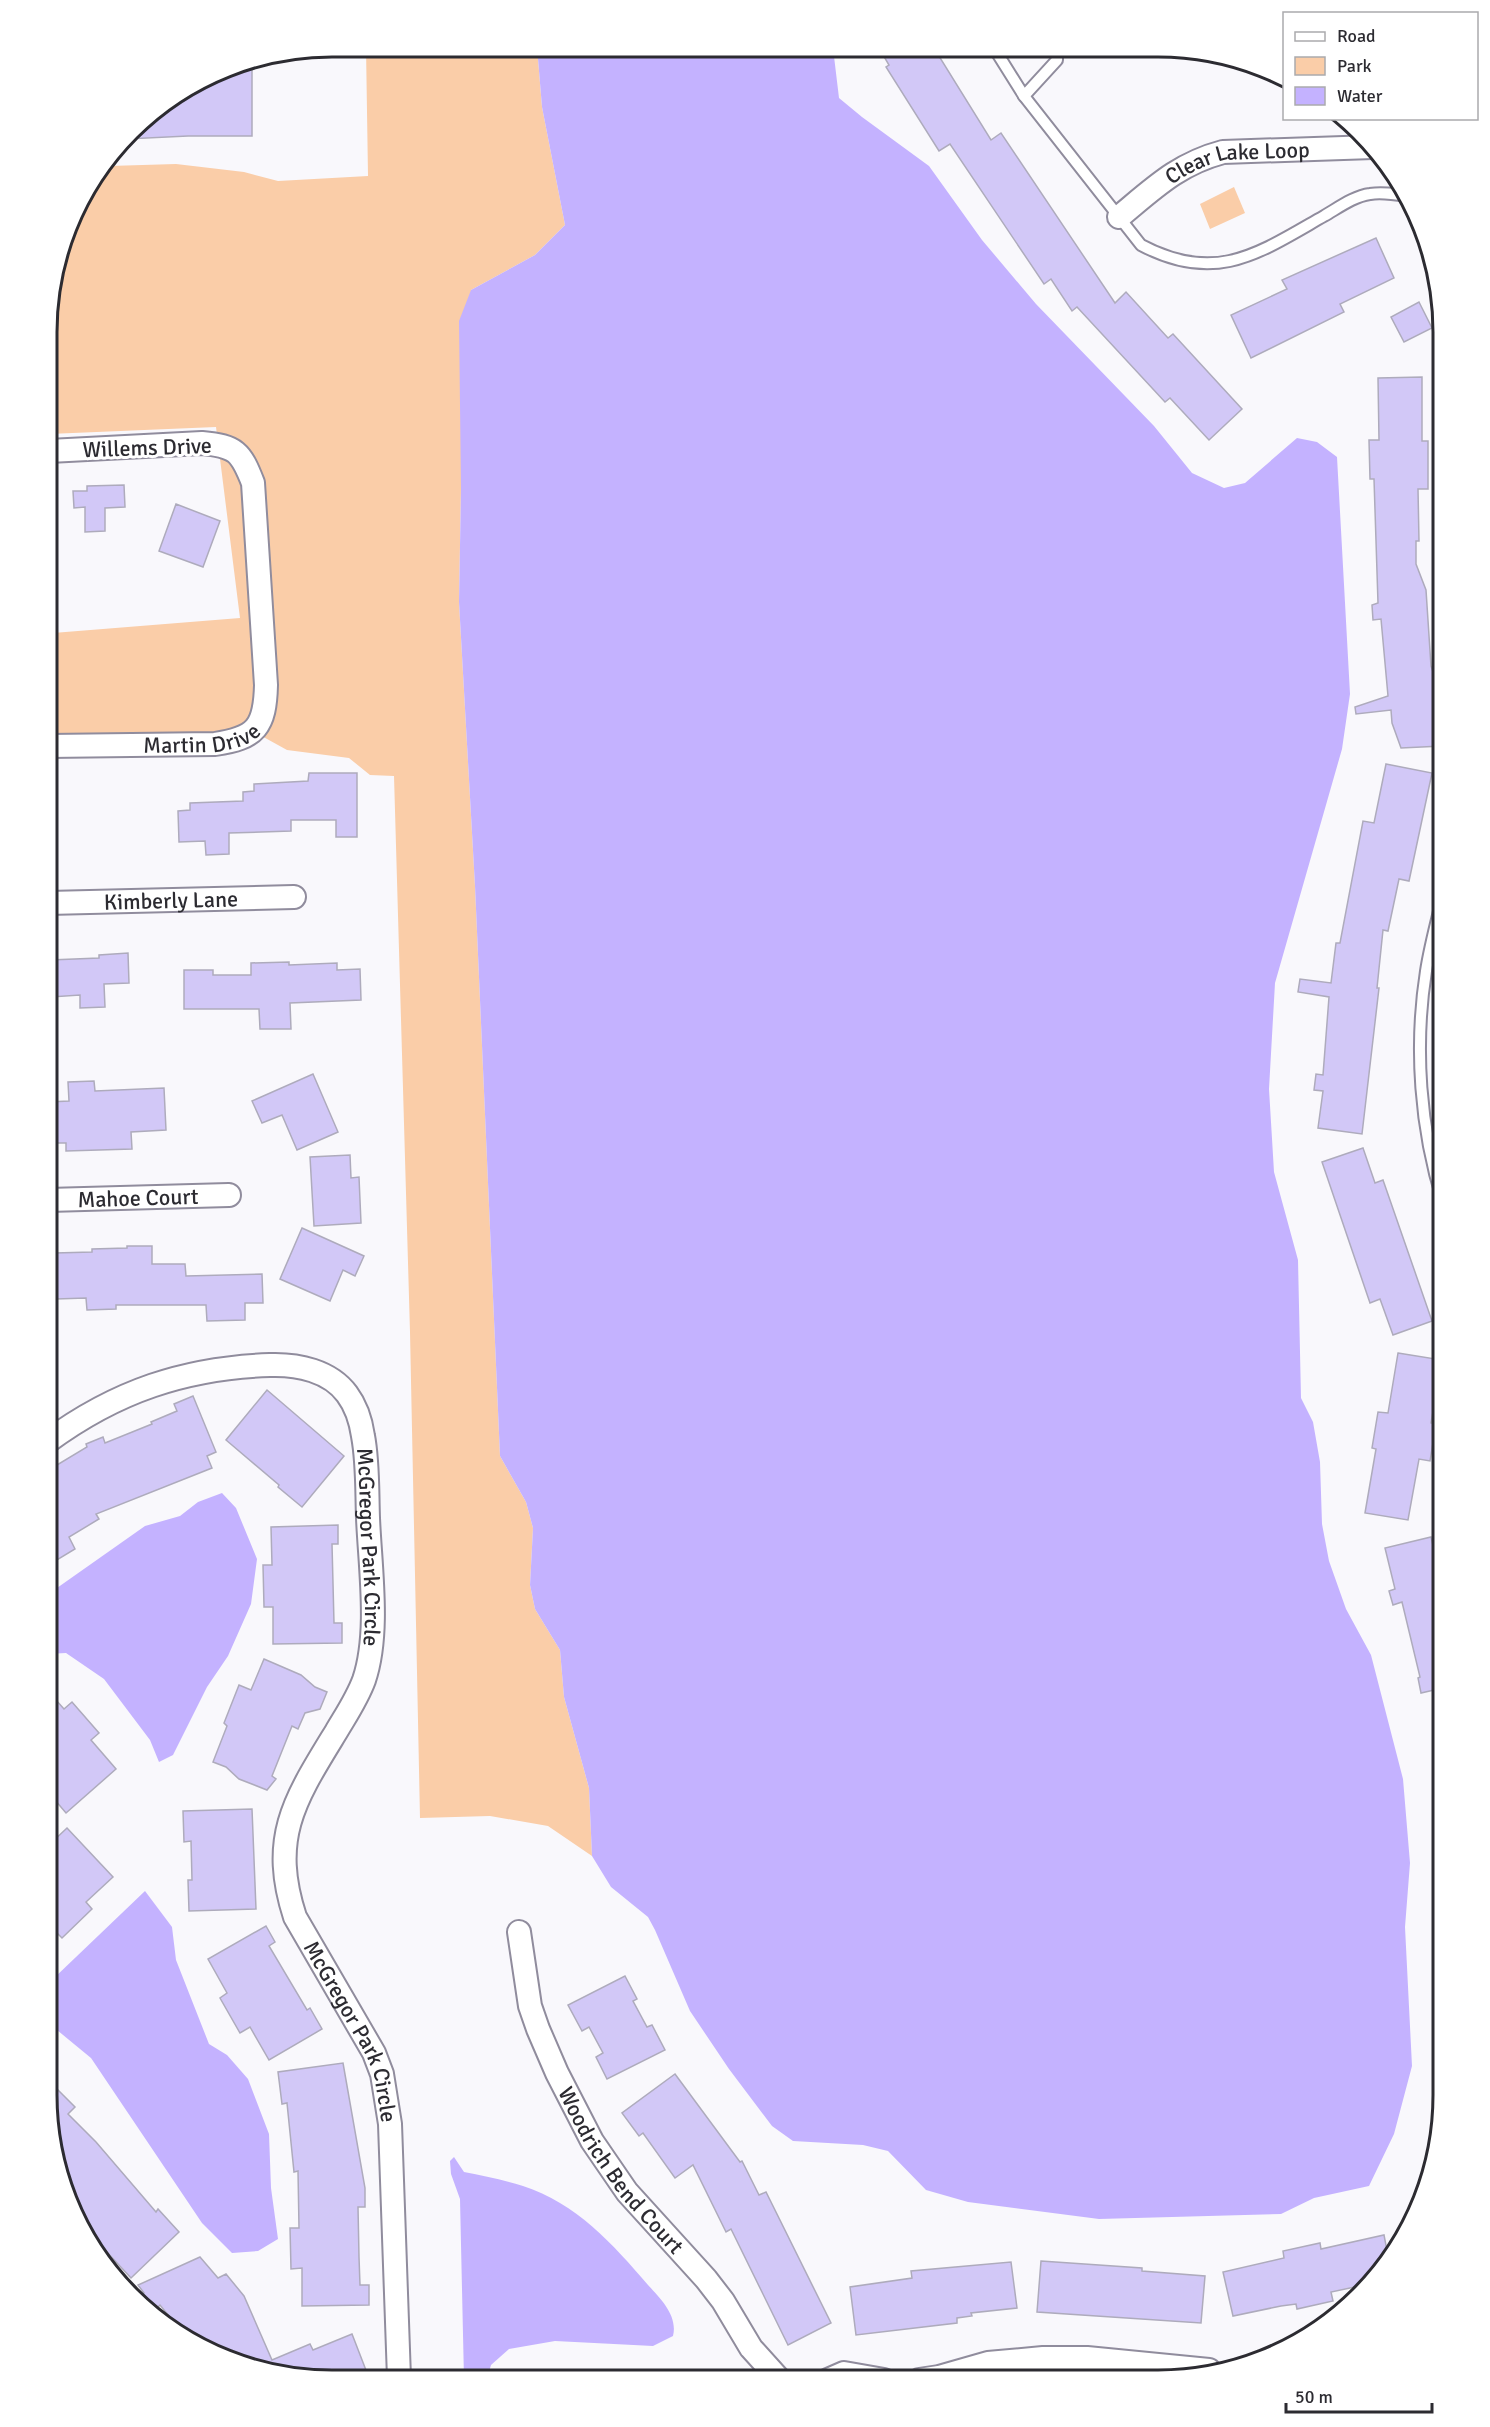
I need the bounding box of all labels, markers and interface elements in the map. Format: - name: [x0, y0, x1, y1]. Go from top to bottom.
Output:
- legend: [1283, 12, 1478, 120]
- text: Road: [1337, 25, 1376, 47]
- text: Park: [1337, 55, 1372, 77]
- text: Water: [1337, 85, 1383, 107]
- street label: Clear Lake Loop: [1160, 136, 1310, 190]
- street label: Willems Drive: [82, 432, 212, 463]
- street label: Martin Drive: [143, 718, 266, 759]
- street label: Kimberly Lane: [104, 885, 238, 916]
- street label: Mahoe Court: [77, 1183, 199, 1213]
- street label: McGregor Park Circle: [351, 1447, 386, 1648]
- street label: McGregor Park Circle: [298, 1936, 402, 2124]
- street label: Woodrich Bend Court: [552, 2082, 690, 2260]
- scale bar: [1286, 2376, 1432, 2414]
- text: 50 m: [1295, 2386, 1333, 2408]

